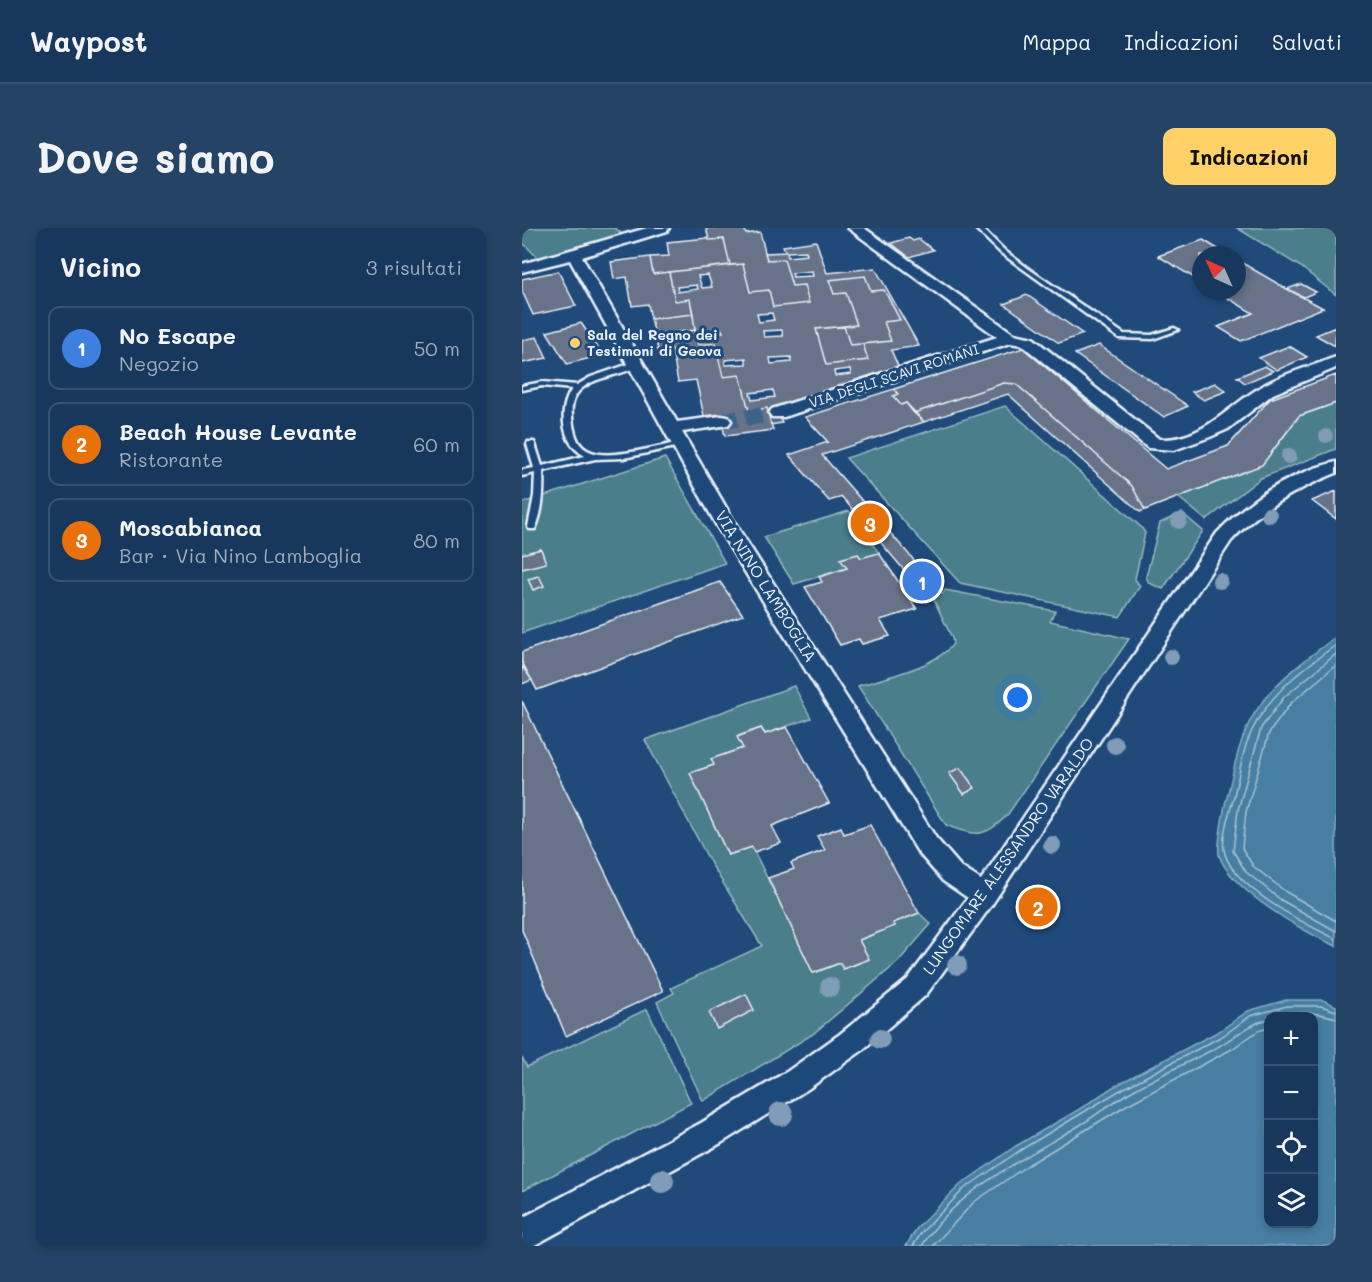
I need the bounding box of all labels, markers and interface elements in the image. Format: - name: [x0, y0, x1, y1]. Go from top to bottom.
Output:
- text: Waypost: [30, 23, 147, 59]
- text: Mappa: [1023, 28, 1091, 55]
- text: Indicazioni: [1124, 28, 1239, 55]
- text: Salvati: [1272, 28, 1342, 55]
- button: Indicazioni: [1163, 128, 1336, 185]
- text: Dove siamo: [36, 129, 275, 184]
- north arrow: [1192, 246, 1246, 300]
- text: Vicino: [60, 250, 141, 284]
- text: 3 risultati: [366, 254, 462, 280]
- text: No Escape: [119, 321, 236, 350]
- place label: Sala del Regno dei Testimoni di Geova: [587, 325, 722, 360]
- text: 1: [77, 335, 86, 361]
- text: 50 m: [414, 335, 460, 361]
- marker: Sala del Regno dei Testimoni di Geova: [568, 336, 582, 350]
- street label: VIA DEGLI SCAVI ROMANI: [806, 339, 981, 412]
- text: Negozio: [119, 350, 199, 376]
- text: Beach House Levante: [119, 417, 357, 446]
- text: 2: [76, 431, 87, 457]
- text: 60 m: [413, 431, 460, 457]
- text: Ristorante: [119, 446, 223, 472]
- pin: 3: [850, 500, 890, 546]
- street label: VIA NINO LAMBOGLIA: [711, 506, 822, 666]
- text: Moscabianca: [119, 513, 262, 542]
- text: 3: [76, 527, 88, 553]
- text: 80 m: [413, 527, 460, 553]
- text: Bar · Via Nino Lamboglia: [119, 542, 362, 568]
- pin: 1: [902, 558, 942, 604]
- your location: [1003, 683, 1032, 712]
- street label: LUNGOMARE ALESSANDRO VARALDO: [917, 733, 1098, 978]
- pin: 2: [1018, 884, 1058, 930]
- map controls: [1264, 1012, 1318, 1228]
- button: +: [1264, 1012, 1318, 1066]
- button: −: [1264, 1066, 1318, 1120]
- button: locate: [1264, 1120, 1318, 1174]
- button: layers: [1264, 1174, 1318, 1228]

